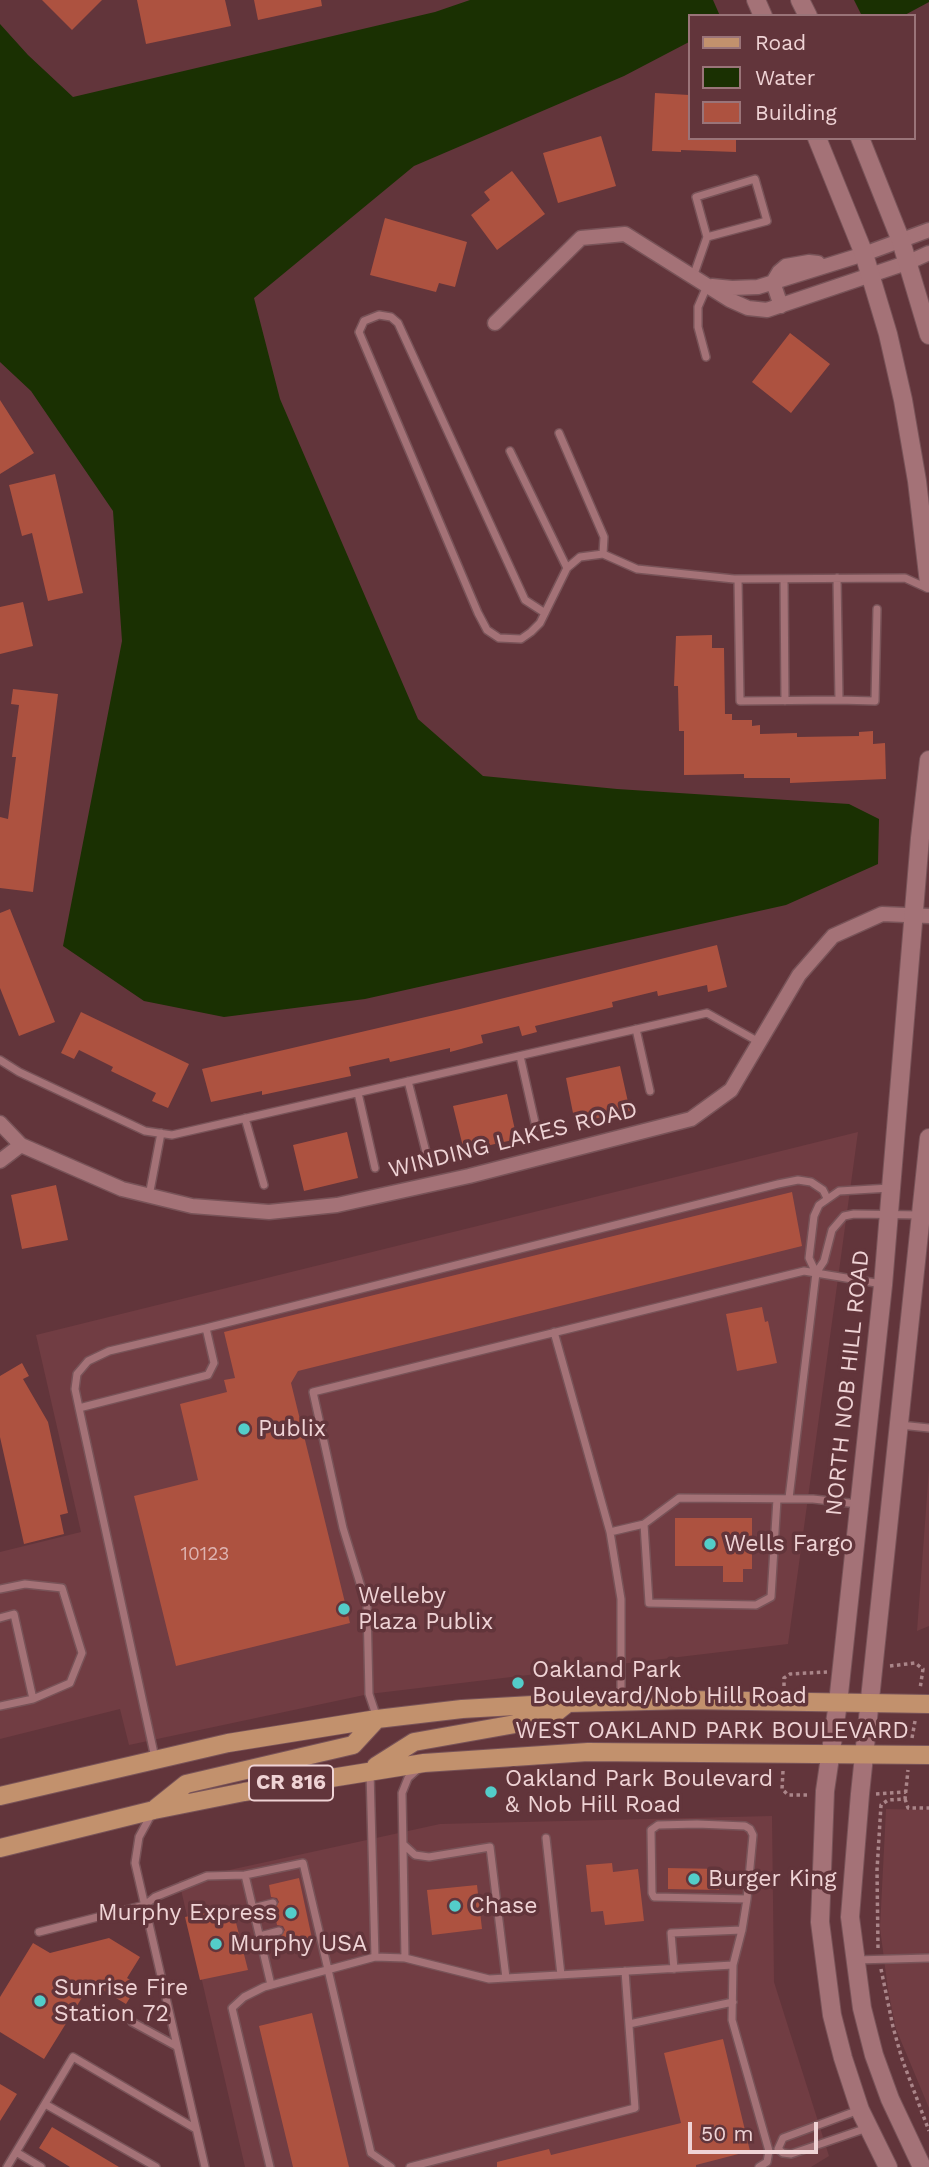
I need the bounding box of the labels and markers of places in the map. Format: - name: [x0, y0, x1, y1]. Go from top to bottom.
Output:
- place label: Publix: [258, 1415, 326, 1443]
- marker: Publix: [236, 1421, 252, 1437]
- place label: Wells Fargo: [724, 1530, 853, 1558]
- marker: Wells Fargo: [702, 1536, 718, 1552]
- place label: Welleby Plaza Publix: [358, 1582, 493, 1636]
- marker: Welleby Plaza Publix: [336, 1601, 352, 1617]
- place label: Oakland Park Boulevard/Nob Hill Road: [532, 1656, 807, 1710]
- marker: Oakland Park Boulevard/Nob Hill Road: [510, 1675, 526, 1691]
- place label: Oakland Park Boulevard & Nob Hill Road: [505, 1765, 773, 1819]
- marker: Oakland Park Boulevard & Nob Hill Road: [483, 1784, 499, 1800]
- place label: Burger King: [708, 1865, 836, 1893]
- marker: Burger King: [686, 1871, 702, 1887]
- place label: Chase: [469, 1892, 537, 1920]
- marker: Chase: [447, 1898, 463, 1914]
- place label: Murphy Express: [98, 1899, 277, 1927]
- marker: Murphy Express: [283, 1905, 299, 1921]
- place label: Murphy USA: [230, 1930, 367, 1958]
- marker: Murphy USA: [208, 1936, 224, 1952]
- place label: Sunrise Fire Station 72: [54, 1974, 188, 2028]
- marker: Sunrise Fire Station 72: [32, 1993, 48, 2009]

